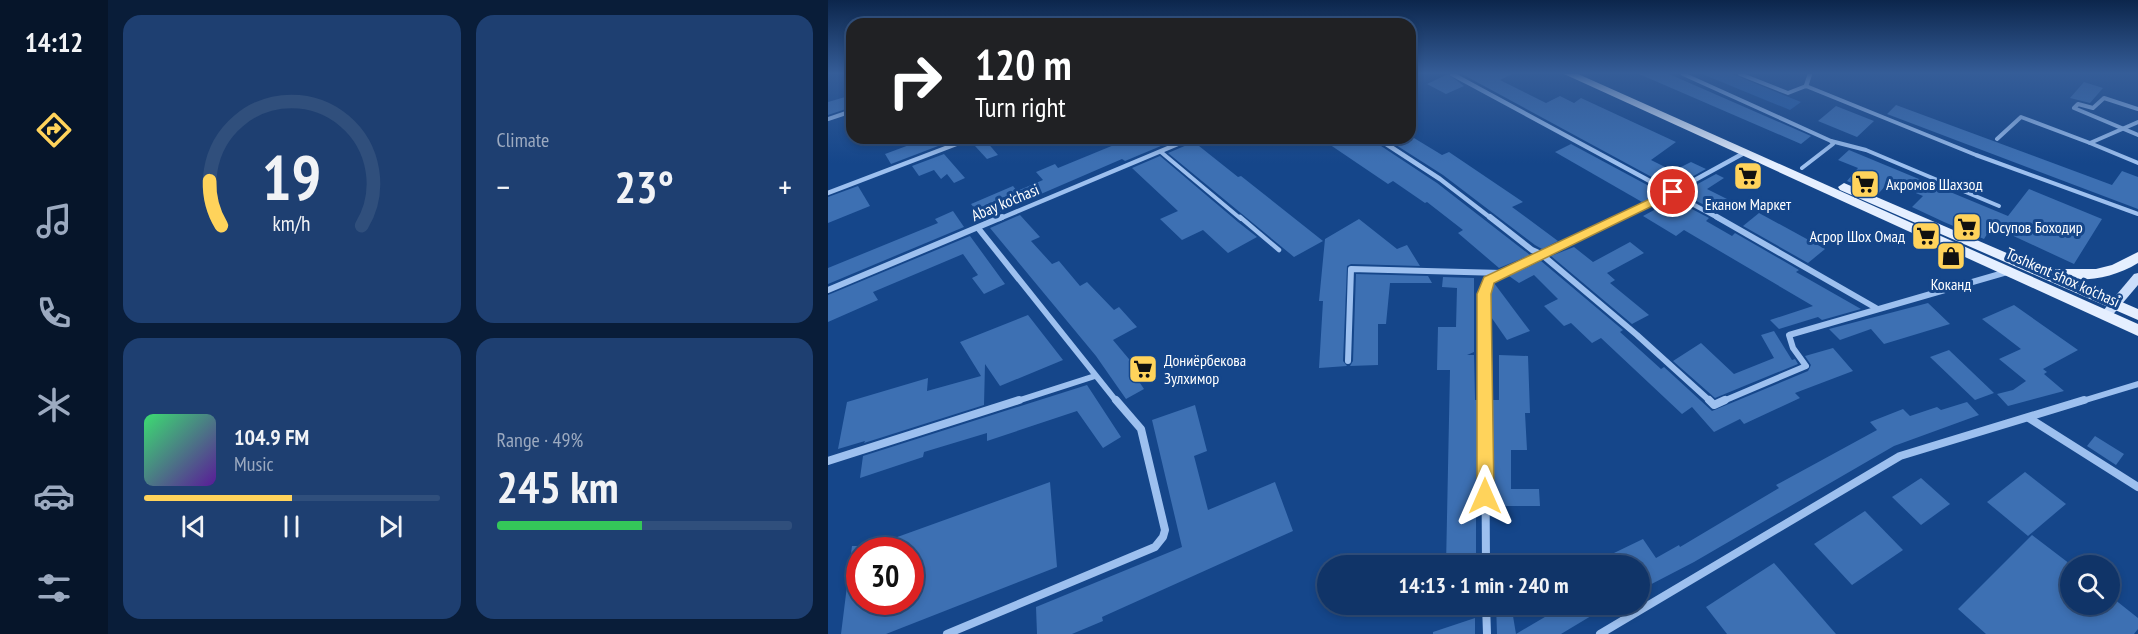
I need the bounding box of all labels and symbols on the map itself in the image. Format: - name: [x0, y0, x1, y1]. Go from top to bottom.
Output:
- supermarket icon: Еканом Маркет: [1732, 160, 1764, 192]
- pin: [1647, 166, 1698, 217]
- supermarket icon: Акромов Шахзод: [1849, 168, 1881, 200]
- place label: Акромов Шахзод: [1886, 174, 1982, 194]
- street label: Abay ko'chasi: [968, 179, 1042, 225]
- place label: Еканом Маркет: [1705, 194, 1792, 214]
- supermarket icon: Юсупов Боходир: [1951, 211, 1983, 243]
- place label: Юсупов Боходир: [1988, 217, 2083, 237]
- supermarket icon: Асрор Шох Омад: [1910, 220, 1942, 252]
- place label: Асрор Шох Омад: [1810, 226, 1905, 246]
- shop icon: Коканд: [1935, 240, 1967, 272]
- street label: Toshkent shox ko'chasi: [2003, 243, 2123, 311]
- place label: Коканд: [1931, 274, 1971, 294]
- place label: Дониёрбекова Зулхимор: [1164, 350, 1246, 388]
- supermarket icon: Дониёрбекова Зулхимор: [1127, 353, 1159, 385]
- position arrow: [1453, 464, 1517, 528]
- speed limit sign: 30: [846, 537, 924, 615]

